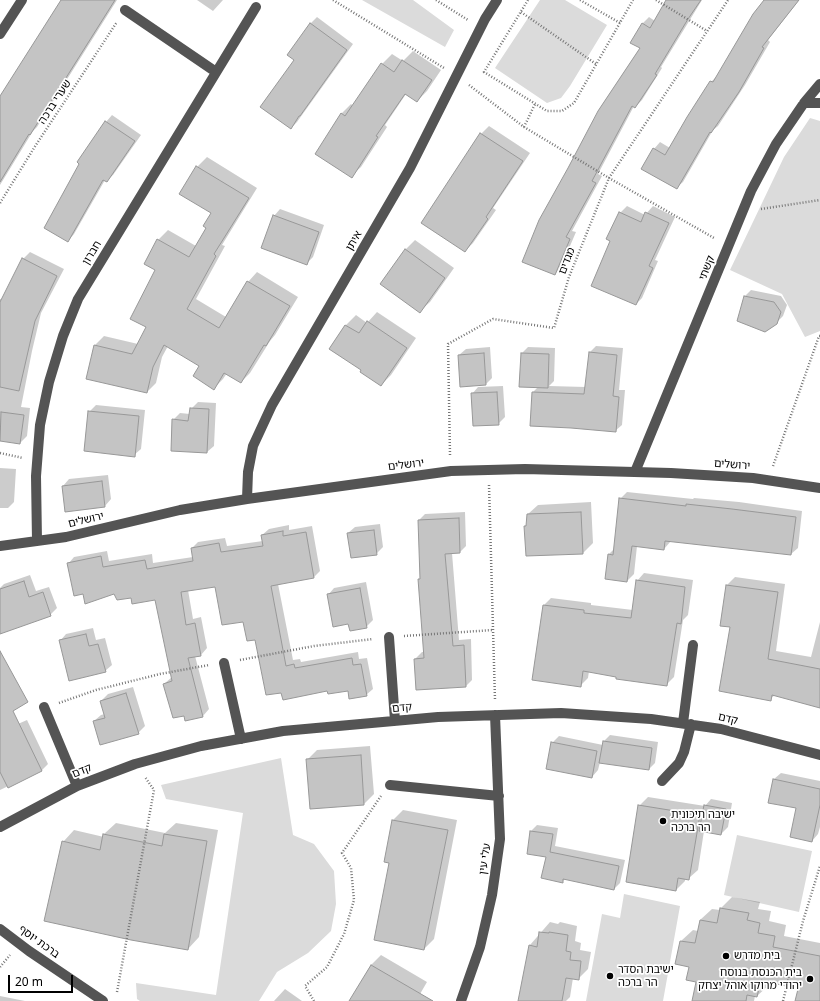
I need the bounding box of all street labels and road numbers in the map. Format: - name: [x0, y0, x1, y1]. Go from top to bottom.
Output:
- street label: שערי ברכה: [36, 77, 74, 127]
- street label: איתן: [343, 229, 365, 253]
- street label: חברון: [80, 238, 104, 268]
- street label: מגדים: [556, 246, 578, 276]
- street label: קשתי: [696, 254, 718, 282]
- street label: ירושלים: [387, 456, 425, 474]
- street label: ירושלים: [713, 457, 751, 473]
- street label: ירושלים: [67, 509, 105, 531]
- street label: קדם: [391, 701, 413, 715]
- street label: קדם: [717, 710, 739, 728]
- street label: קדם: [70, 761, 94, 781]
- street label: עלי עין: [476, 842, 494, 876]
- street label: ברכת יוסף: [16, 923, 62, 961]

